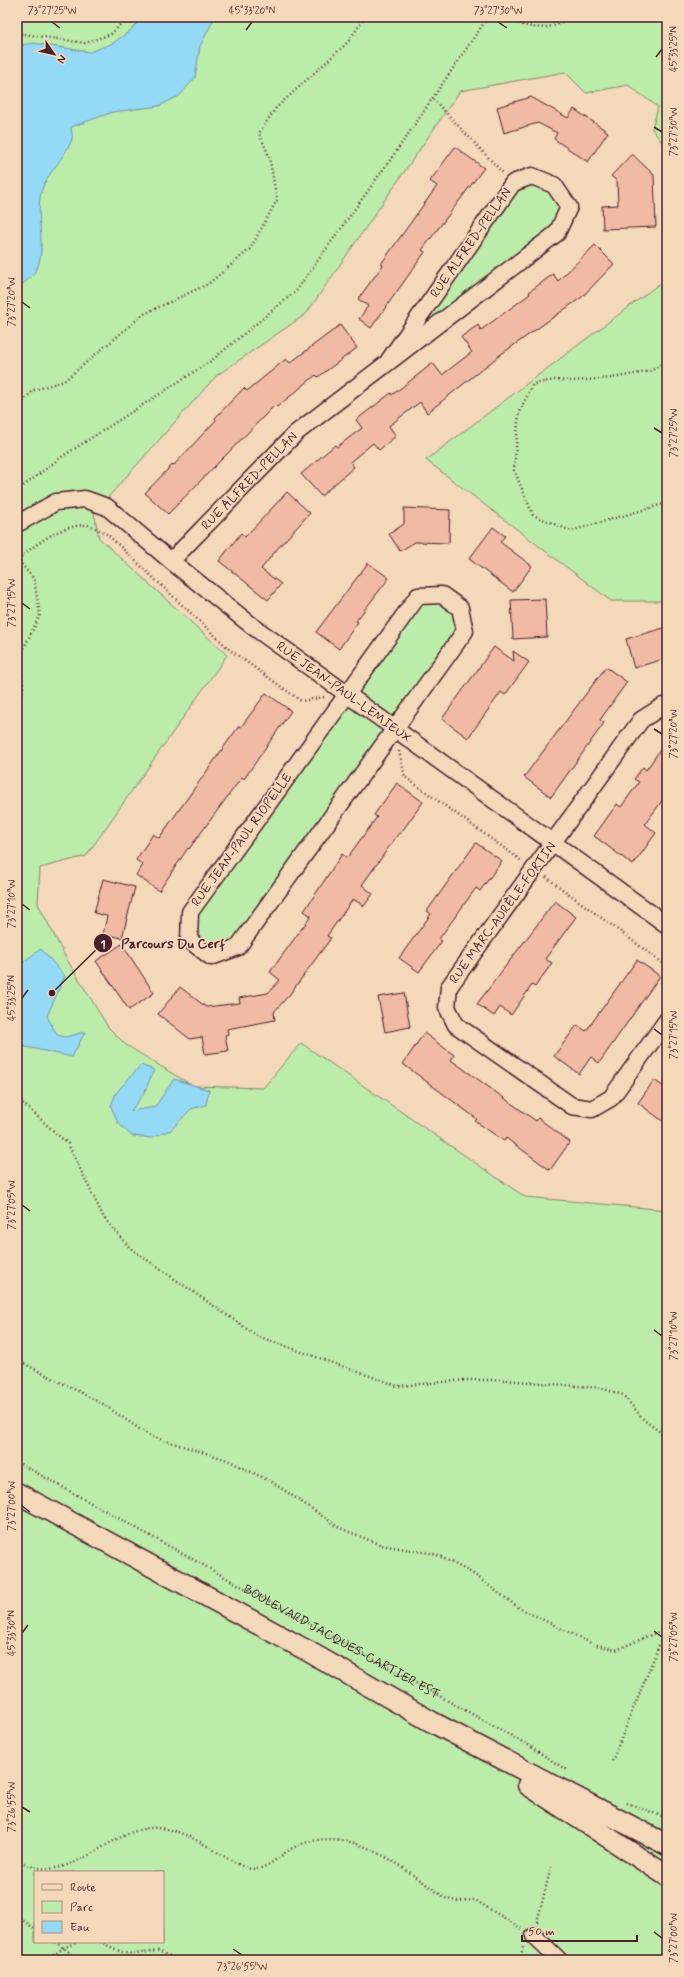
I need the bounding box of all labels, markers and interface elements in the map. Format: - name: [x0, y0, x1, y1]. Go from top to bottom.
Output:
- text: 73°27'25"W: [28, 4, 76, 18]
- text: 45°33'20"N: [229, 4, 275, 18]
- text: 73°27'30"W: [474, 4, 522, 18]
- text: 45°33'25"N: [667, 26, 681, 72]
- north arrow: [34, 34, 74, 74]
- text: N: [54, 52, 69, 66]
- text: 73°27'30"W: [667, 108, 681, 156]
- street label: RUE ALFRED-PELLAN: [427, 185, 515, 301]
- text: 73°27'20"W: [5, 277, 19, 327]
- text: 73°27'25"W: [667, 409, 681, 457]
- street label: RUE ALFRED-PELLAN: [197, 428, 301, 534]
- text: 73°27'15"W: [5, 579, 19, 627]
- street label: RUE JEAN-PAUL-LEMIEUX: [273, 638, 415, 746]
- text: 73°27'20"W: [667, 709, 681, 759]
- street label: RUE JEAN-PAUL RIOPELLE: [188, 769, 297, 910]
- street label: RUE MARC-AURÈLE-FORTIN: [446, 839, 560, 987]
- text: 73°27'10"W: [5, 880, 19, 928]
- callout: Parcours Du Cerf: [93, 930, 233, 956]
- text: Parcours Du Cerf: [121, 935, 226, 953]
- text: 1: [100, 937, 106, 953]
- text: 45°33'25"N: [5, 975, 19, 1021]
- text: 73°27'15"W: [667, 1011, 681, 1059]
- text: 73°27'05"W: [5, 1180, 19, 1230]
- text: 73°27'10"W: [667, 1312, 681, 1360]
- text: 73°27'00"W: [5, 1481, 19, 1531]
- street label: BOULEVARD JACQUES-CARTIER EST: [240, 1581, 443, 1703]
- text: 45°33'30"N: [5, 1610, 19, 1656]
- text: 73°27'05"W: [667, 1612, 681, 1662]
- text: 73°26'55"W: [5, 1782, 19, 1832]
- legend: [34, 1871, 164, 1943]
- text: Route: [70, 1880, 96, 1896]
- text: Parc: [70, 1900, 93, 1916]
- text: 73°27'00"W: [667, 1913, 681, 1963]
- scale bar: [522, 1917, 637, 1943]
- text: Eau: [70, 1920, 90, 1936]
- text: 50 m: [528, 1924, 555, 1940]
- text: 73°26'55"W: [217, 1960, 267, 1974]

